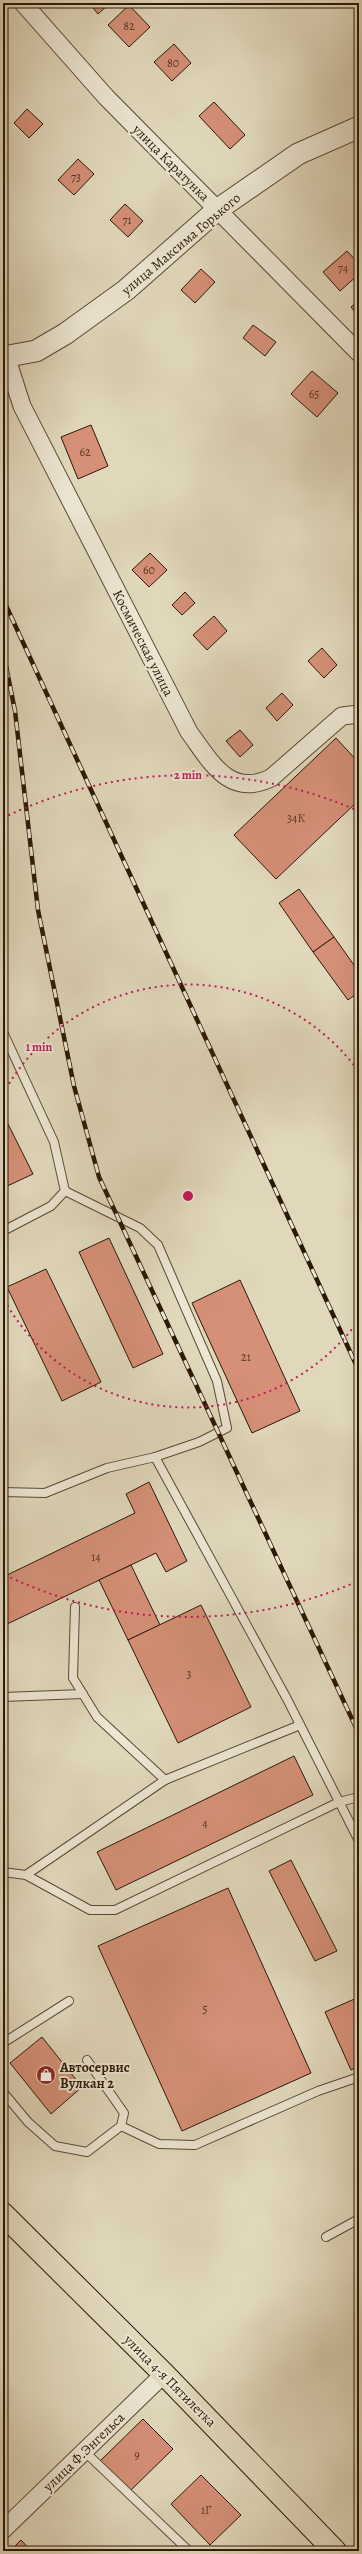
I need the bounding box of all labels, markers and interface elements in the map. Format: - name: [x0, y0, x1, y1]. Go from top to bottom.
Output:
- house number: 82: [123, 18, 135, 34]
- house number: 80: [167, 55, 179, 71]
- street label: улица Каратунка: [128, 120, 214, 206]
- house number: 73: [71, 169, 81, 185]
- street label: улица Максима Горького: [117, 189, 245, 300]
- house number: 71: [122, 212, 132, 228]
- house number: 74: [338, 260, 349, 276]
- house number: 65: [309, 386, 319, 402]
- house number: 62: [79, 444, 91, 460]
- house number: 60: [143, 562, 155, 578]
- street label: Космическая улица: [108, 587, 178, 700]
- text: 2 min: [174, 767, 202, 783]
- house number: 34К: [287, 810, 305, 826]
- text: 1 min: [26, 1039, 53, 1055]
- centre of rings: [181, 1189, 195, 1203]
- house number: 21: [241, 1349, 251, 1365]
- house number: 14: [91, 1549, 101, 1565]
- house number: 3: [187, 1666, 192, 1682]
- house number: 4: [202, 1815, 208, 1831]
- house number: 5: [202, 2001, 208, 2017]
- place label: Автосервис Вулкан 2: [59, 2058, 130, 2093]
- shop icon: Автосервис Вулкан 2: [35, 2064, 57, 2086]
- street label: улица 4-я Пятилетка: [119, 2330, 221, 2432]
- street label: улица Ф.Энгельса: [38, 2408, 129, 2497]
- house number: 9: [134, 2447, 140, 2463]
- house number: 1Г: [201, 2502, 211, 2518]

